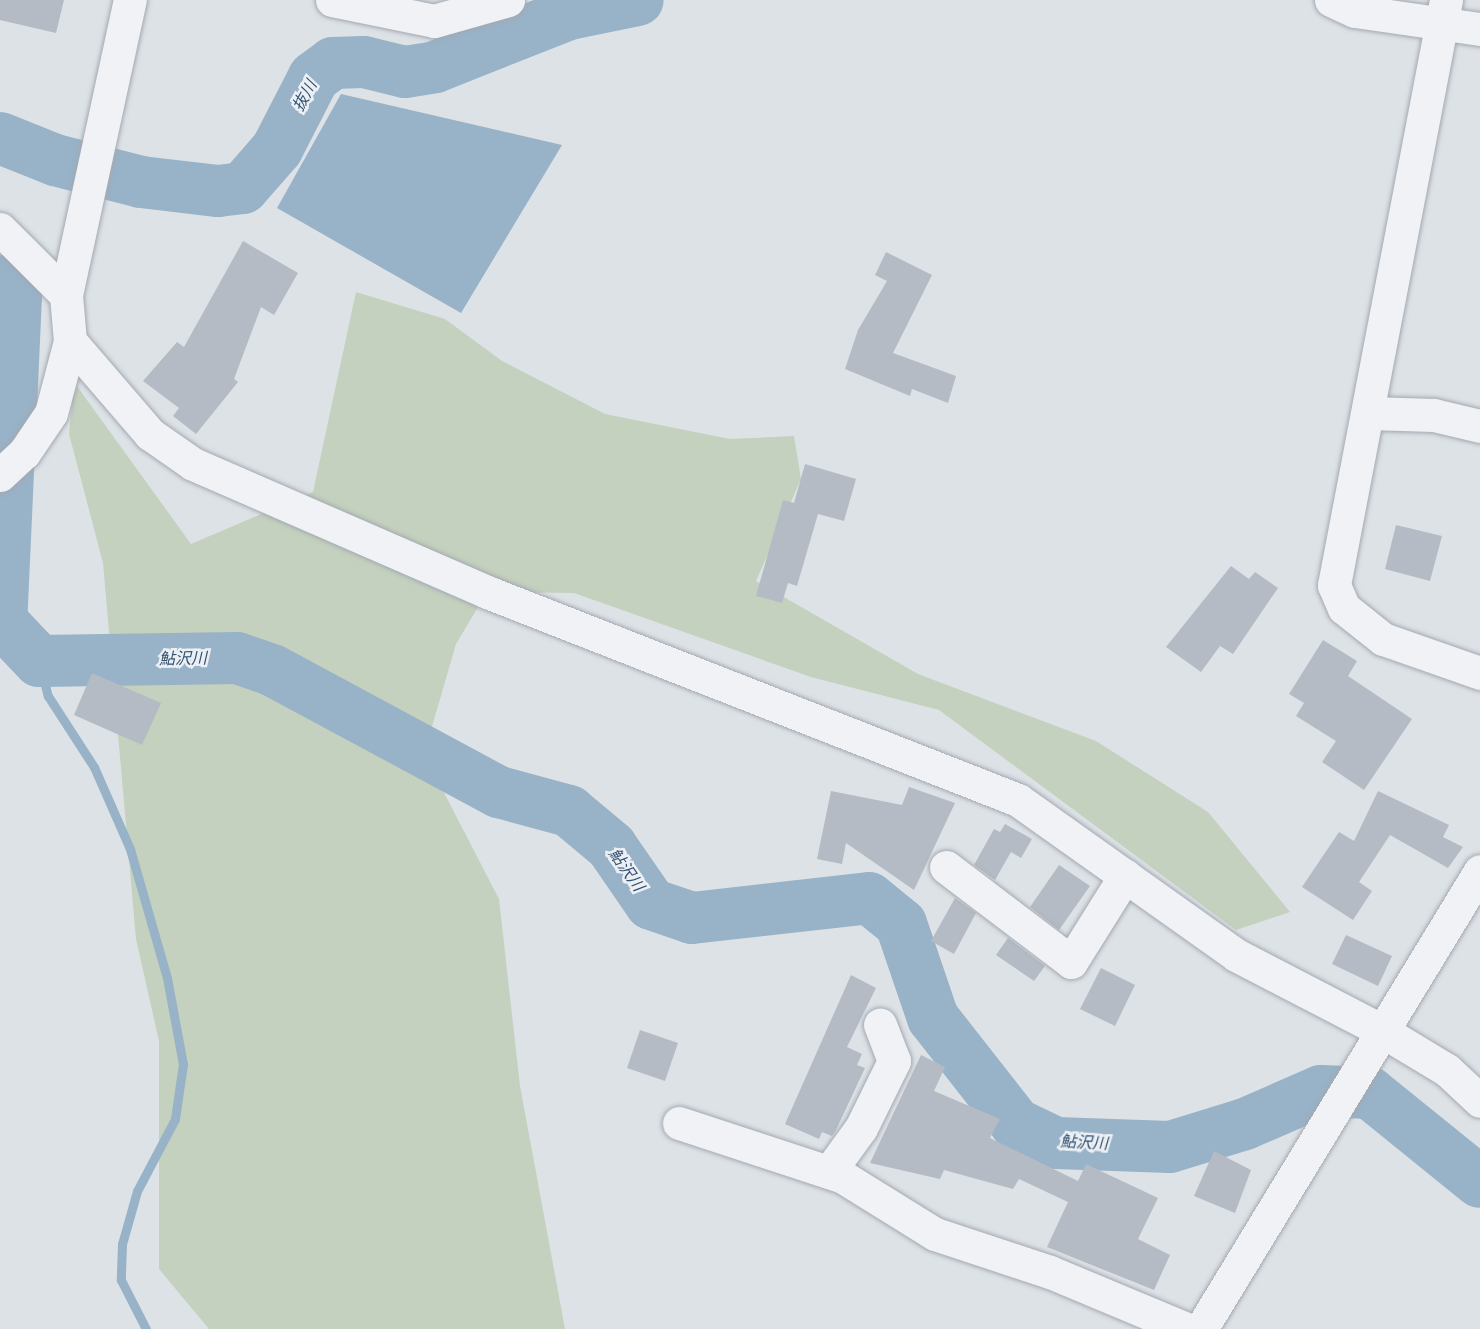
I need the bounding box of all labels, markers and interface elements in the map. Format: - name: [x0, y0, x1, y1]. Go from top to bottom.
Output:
- water label: 抜川: [289, 77, 321, 115]
- water label: 鮎沢川: [159, 649, 207, 669]
- water label: 鮎沢川: [604, 845, 648, 895]
- water label: 鮎沢川: [1060, 1132, 1108, 1154]

